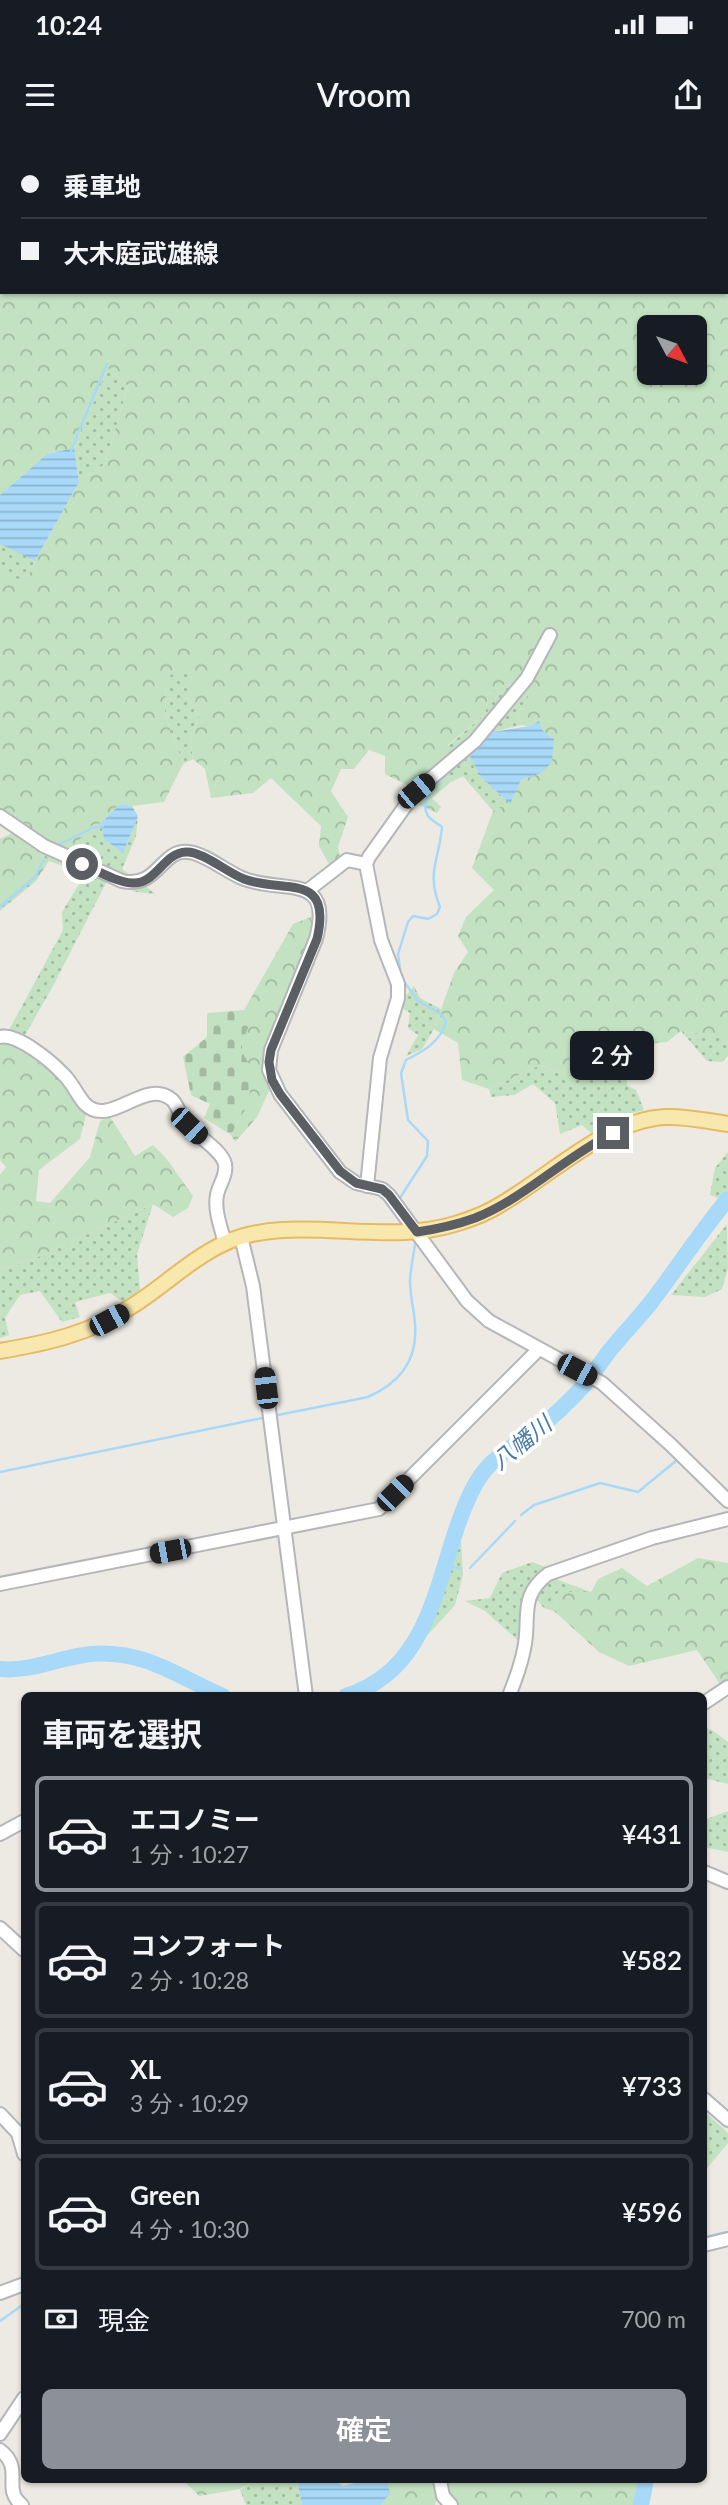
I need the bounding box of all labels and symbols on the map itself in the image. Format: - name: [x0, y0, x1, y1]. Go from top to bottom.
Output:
- north arrow: [637, 315, 707, 385]
- car: [394, 769, 439, 813]
- route start: [66, 848, 98, 880]
- callout: 2 分: [571, 1032, 655, 1080]
- car: [167, 1104, 212, 1148]
- route end: [597, 1117, 629, 1149]
- car: [86, 1301, 133, 1339]
- car: [554, 1351, 601, 1389]
- car: [254, 1366, 279, 1410]
- water label: 八幡川: [485, 1408, 559, 1475]
- car: [373, 1471, 418, 1515]
- car: [148, 1537, 193, 1565]

